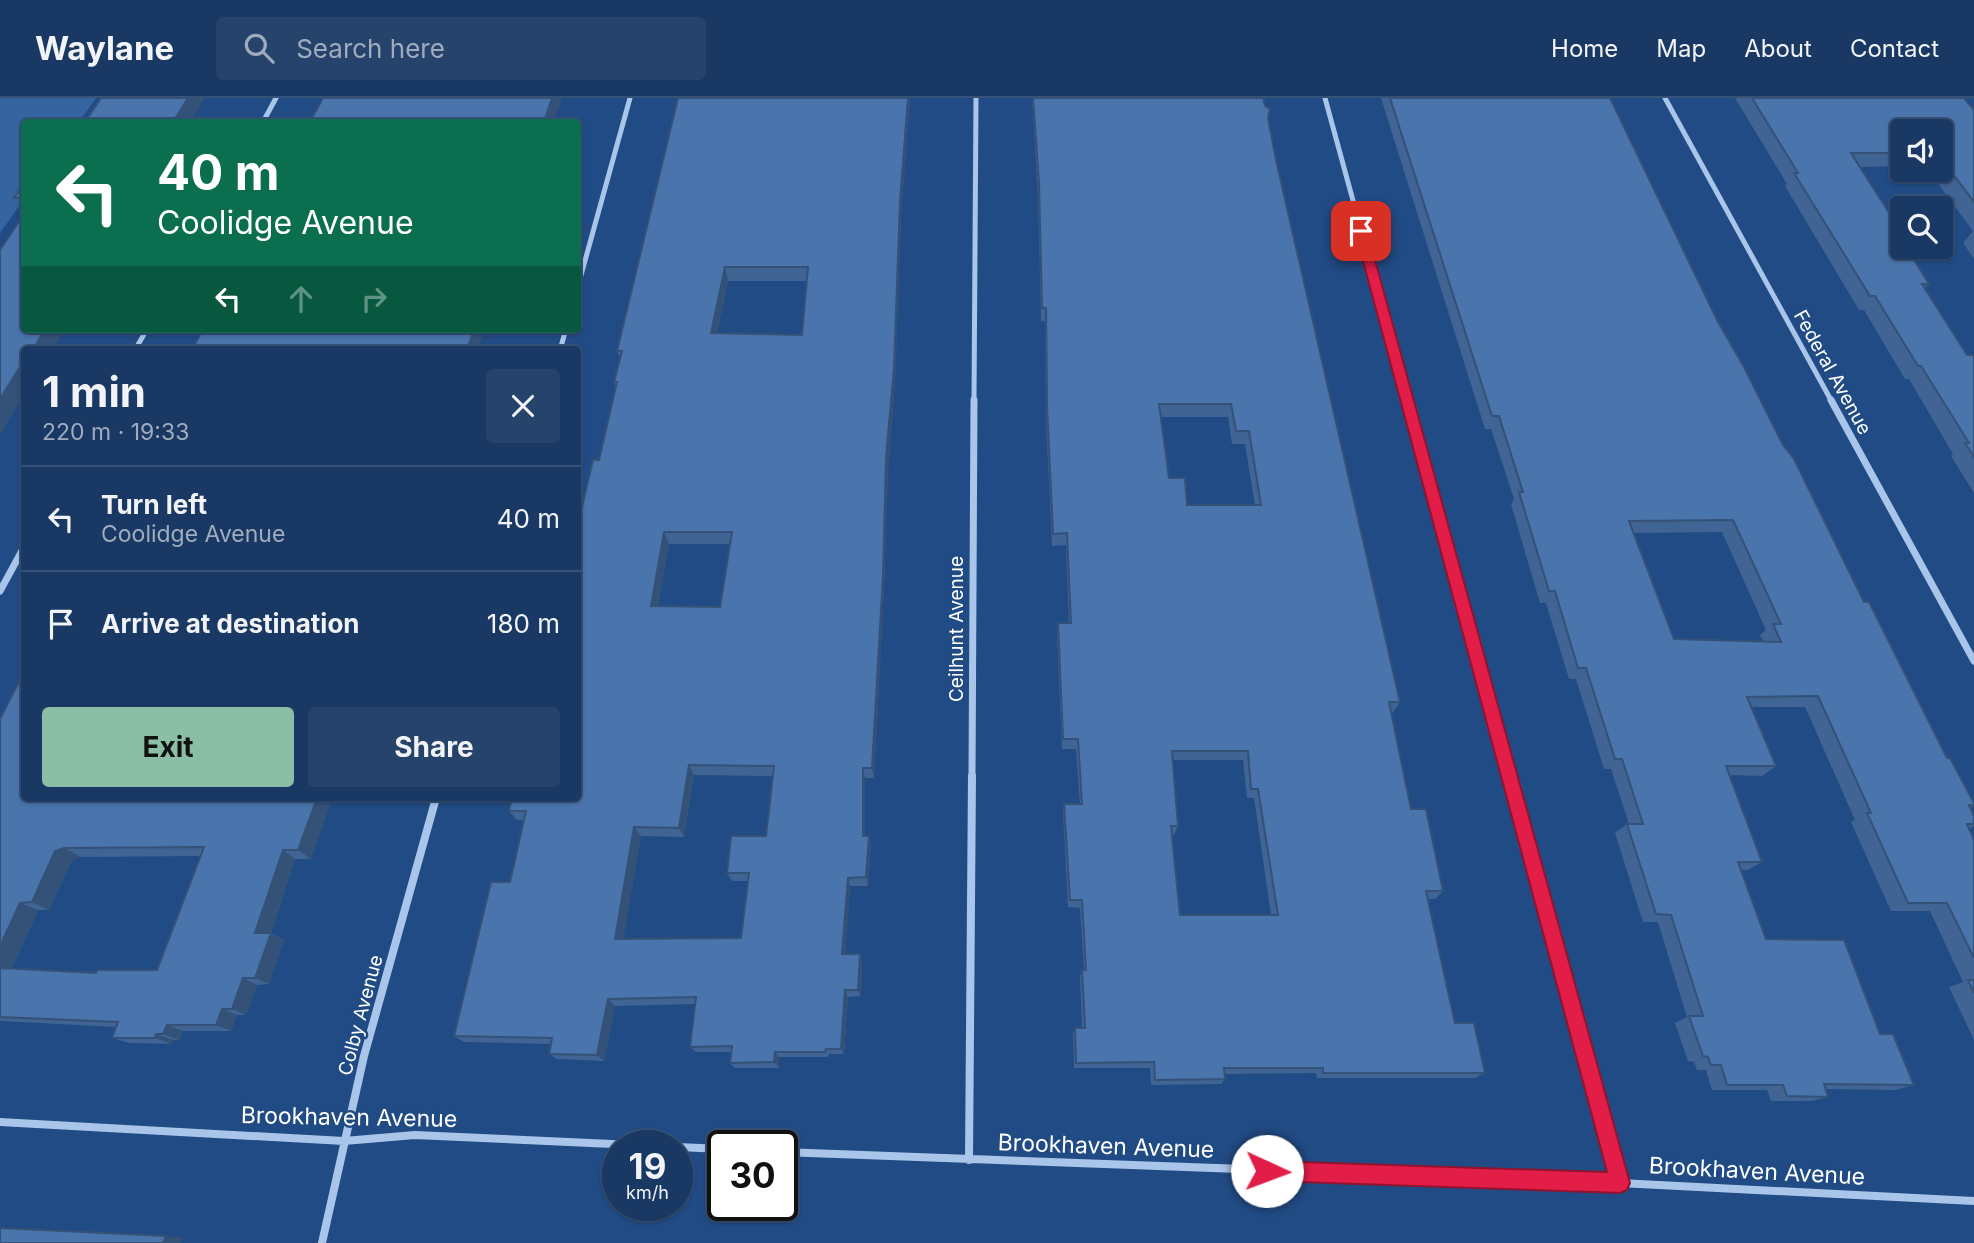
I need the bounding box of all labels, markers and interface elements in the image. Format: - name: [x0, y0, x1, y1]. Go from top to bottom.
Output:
- search box: [216, 17, 706, 80]
- text: Waylane: [35, 28, 174, 68]
- icon: search: [240, 29, 278, 67]
- text: Search here: [296, 33, 445, 64]
- text: Home: [1551, 34, 1618, 63]
- text: Map: [1656, 34, 1706, 63]
- text: About: [1744, 34, 1812, 63]
- text: Contact: [1850, 34, 1939, 63]
- map controls: [1890, 119, 1953, 259]
- button: sound: [1890, 119, 1953, 182]
- text: 40 m: [157, 143, 280, 202]
- icon: left: [42, 147, 133, 238]
- button: search: [1890, 196, 1953, 259]
- pin: [1331, 201, 1391, 261]
- text: Coolidge Avenue: [157, 203, 414, 242]
- icon: arrive: [1342, 212, 1380, 250]
- icon: left: [209, 280, 247, 318]
- icon: ahead: [282, 280, 320, 318]
- icon: right: [355, 280, 393, 318]
- street label: Federal Avenue: [1789, 306, 1876, 439]
- text: 1 min: [42, 366, 146, 417]
- button: close: [486, 369, 560, 443]
- text: 220 m · 19:33: [42, 418, 189, 446]
- text: Turn left: [101, 489, 207, 520]
- icon: left: [42, 500, 80, 538]
- text: 40 m: [497, 503, 560, 534]
- text: Coolidge Avenue: [101, 520, 285, 548]
- street label: Ceilhunt Avenue: [945, 556, 968, 702]
- icon: arrive: [42, 605, 80, 643]
- text: Arrive at destination: [101, 608, 360, 639]
- text: 180 m: [487, 608, 560, 639]
- button: Exit: [42, 707, 294, 787]
- button: Share: [308, 707, 560, 787]
- street label: Colby Avenue: [333, 952, 388, 1078]
- street label: Brookhaven Avenue: [241, 1101, 457, 1133]
- street label: Brookhaven Avenue: [997, 1128, 1215, 1164]
- speed limit sign: 30: [707, 1130, 798, 1221]
- position arrow: [1230, 1134, 1304, 1208]
- text: 19: [629, 1145, 666, 1187]
- street label: Brookhaven Avenue: [1648, 1151, 1866, 1191]
- text: km/h: [626, 1182, 669, 1203]

